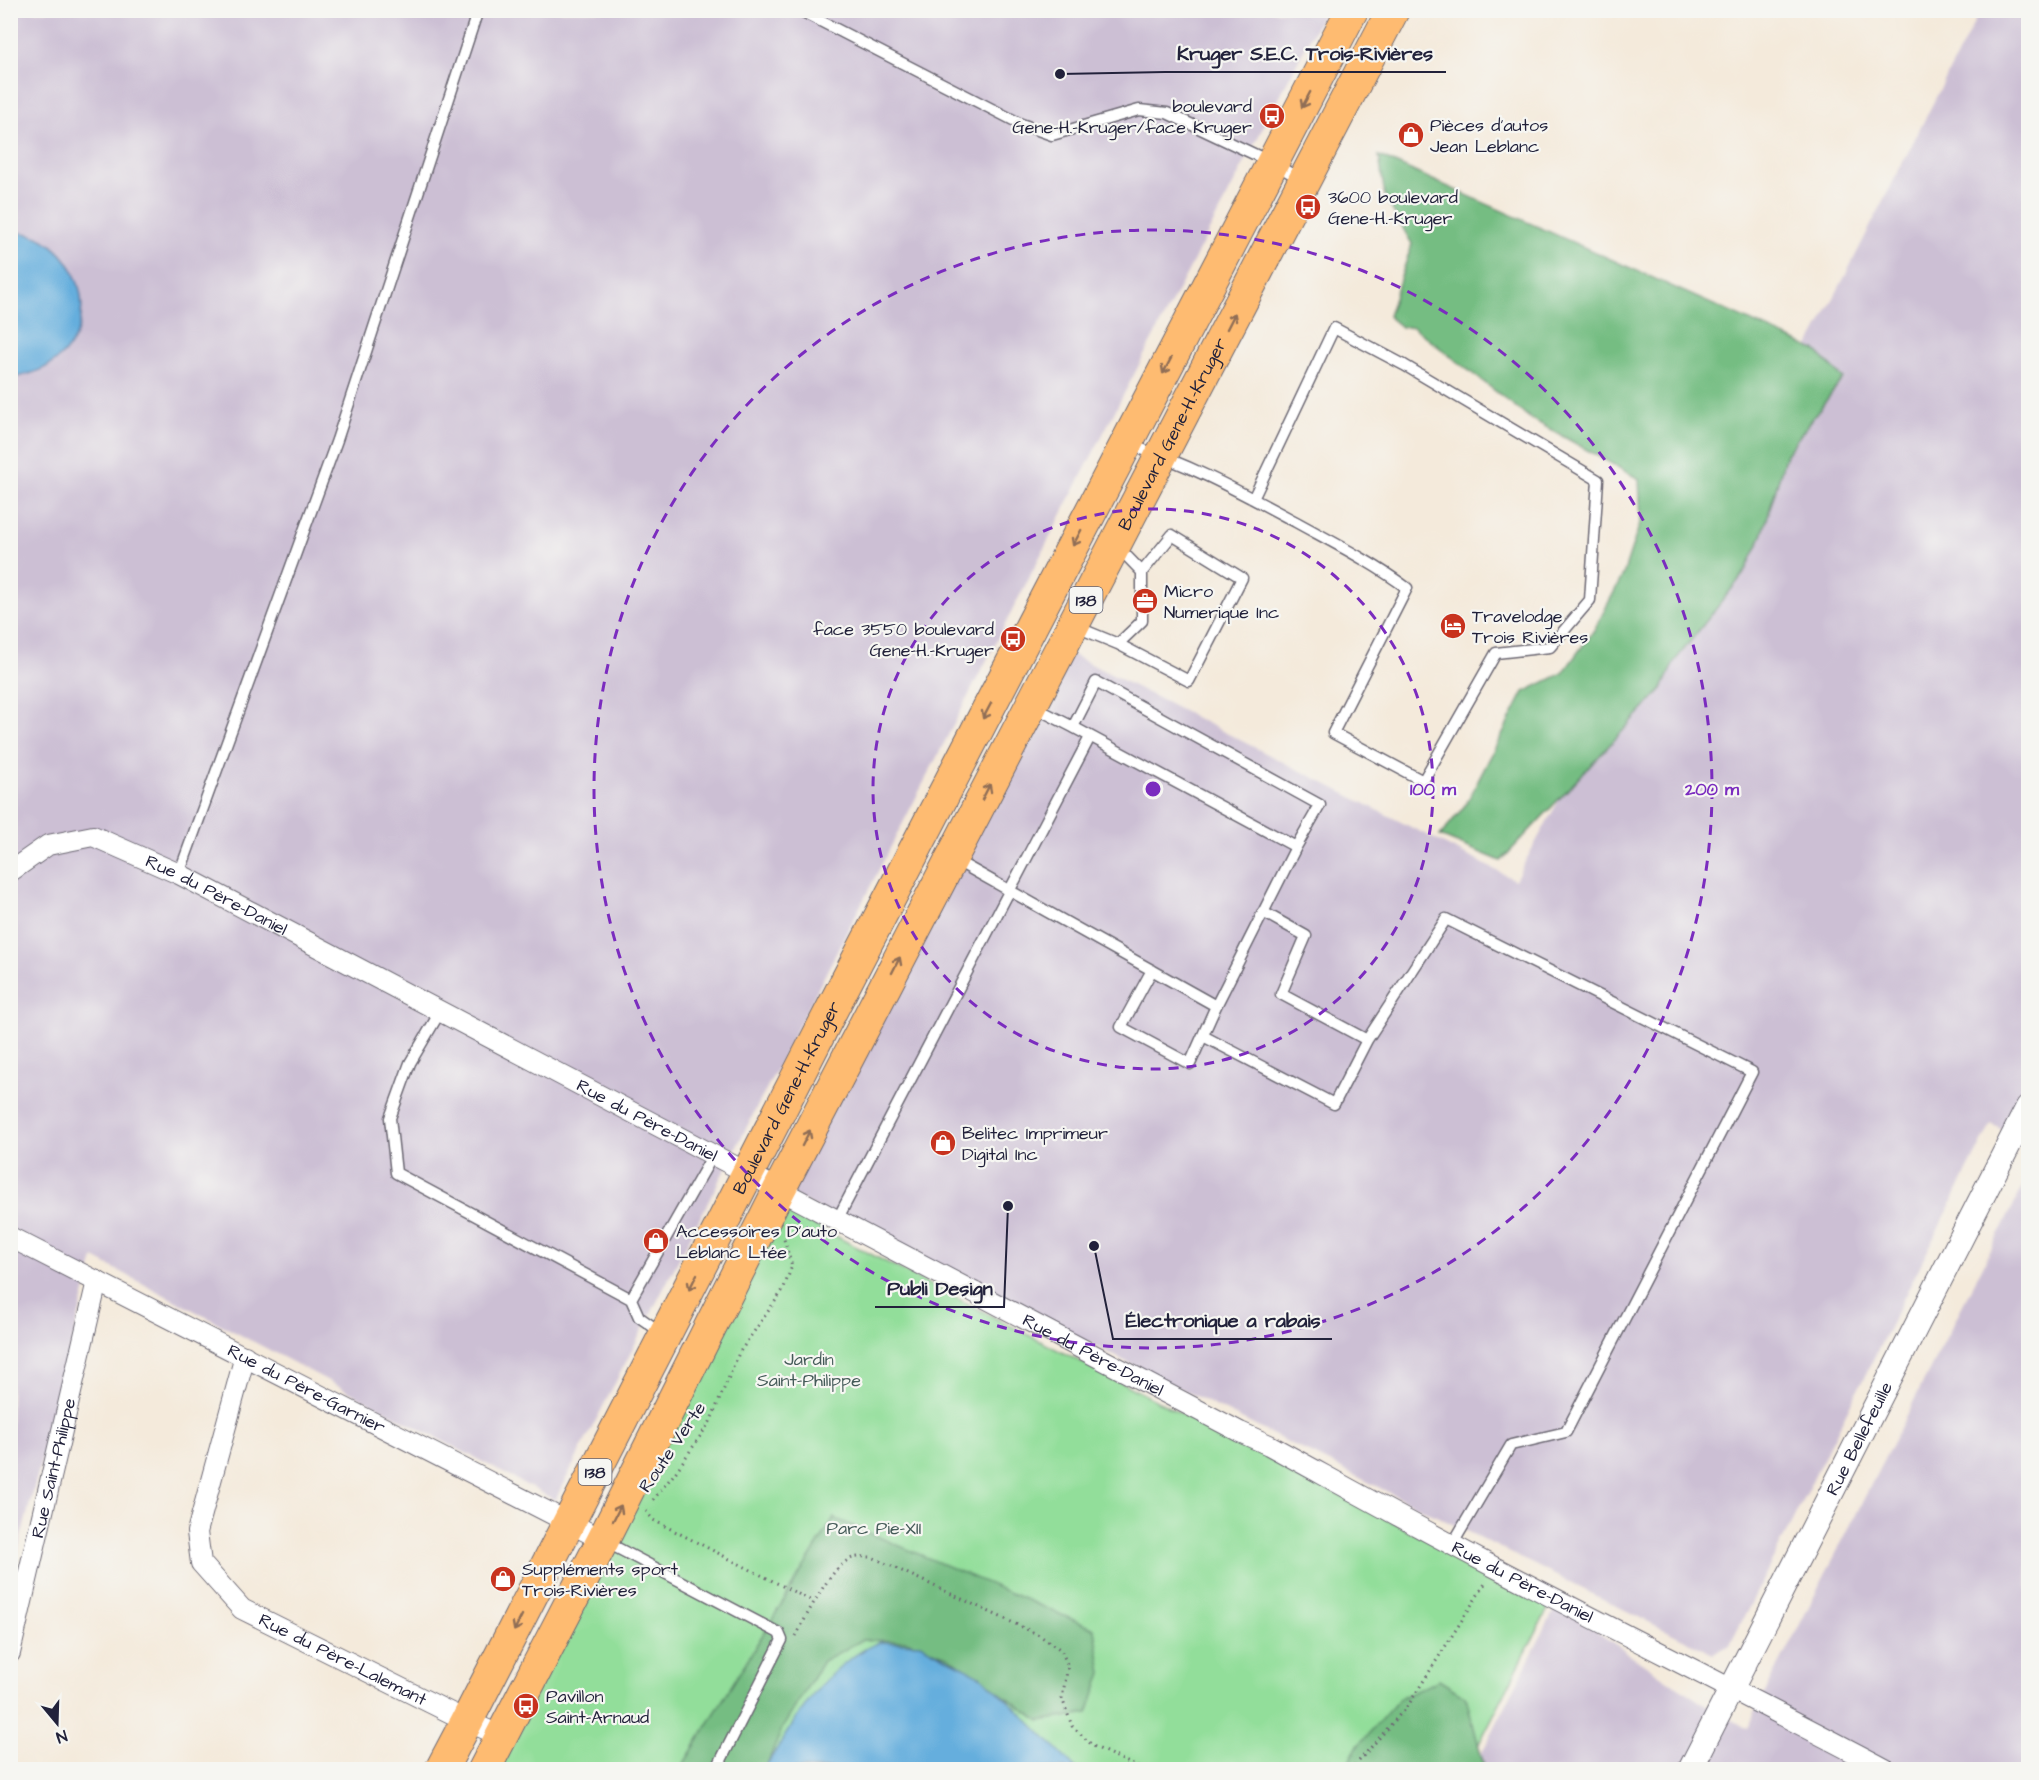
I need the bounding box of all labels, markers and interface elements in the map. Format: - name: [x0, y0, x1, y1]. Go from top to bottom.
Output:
- callout: Kruger S.E.C. Trois-Rivières: [1165, 34, 1446, 72]
- text: Kruger S.E.C. Trois-Rivières: [1177, 40, 1433, 69]
- one-way arrow: [1300, 90, 1311, 108]
- place label: boulevard Gene-H.-Kruger/face Kruger: [1012, 94, 1252, 141]
- bus stop icon: boulevard Gene-H.-Kruger/face Kruger: [1257, 101, 1287, 131]
- place label: Pièces d'autos Jean Leblanc: [1430, 113, 1548, 159]
- shop icon: Pièces d'autos Jean Leblanc: [1396, 120, 1426, 150]
- place label: 3600 boulevard Gene-H.-Kruger: [1328, 185, 1458, 232]
- bus stop icon: 3600 boulevard Gene-H.-Kruger: [1293, 192, 1323, 222]
- one-way arrow: [1226, 312, 1237, 330]
- street label: Boulevard Gene-H.-Kruger: [1112, 333, 1233, 535]
- one-way arrow: [1161, 356, 1172, 374]
- one-way arrow: [1071, 529, 1082, 547]
- place label: Micro Numerique Inc: [1164, 579, 1279, 625]
- office icon: Micro Numerique Inc: [1130, 586, 1160, 616]
- road number: 138: [1070, 587, 1102, 613]
- place label: Travelodge Trois Rivières: [1472, 604, 1588, 650]
- hotel icon: Travelodge Trois Rivières: [1438, 611, 1468, 641]
- place label: face 3550 boulevard Gene-H.-Kruger: [813, 617, 994, 664]
- bus stop icon: face 3550 boulevard Gene-H.-Kruger: [998, 624, 1028, 654]
- one-way arrow: [980, 702, 992, 720]
- text: 100 m: [1410, 777, 1457, 802]
- text: 200 m: [1684, 777, 1740, 802]
- centre of rings: [1143, 779, 1163, 799]
- one-way arrow: [981, 783, 992, 801]
- street label: Rue du Père-Daniel: [142, 849, 292, 942]
- one-way arrow: [890, 957, 902, 974]
- street label: Boulevard Gene-H.-Kruger: [727, 997, 847, 1199]
- street label: Rue du Père-Daniel: [572, 1073, 722, 1168]
- place label: Belitec Imprimeur Digital Inc: [962, 1121, 1108, 1168]
- shop icon: Belitec Imprimeur Digital Inc: [928, 1128, 958, 1158]
- one-way arrow: [801, 1129, 812, 1147]
- place label: Accessoires D'auto Leblanc Ltée: [676, 1219, 837, 1265]
- shop icon: Accessoires D'auto Leblanc Ltée: [641, 1226, 671, 1256]
- callout: Publi Design: [875, 1269, 1004, 1307]
- one-way arrow: [687, 1273, 699, 1290]
- text: Publi Design: [887, 1275, 993, 1304]
- callout: Électronique a rabais: [1113, 1301, 1332, 1339]
- text: Électronique a rabais: [1126, 1307, 1320, 1335]
- street label: Rue du Père-Daniel: [1018, 1308, 1168, 1403]
- street label: Rue du Père-Garnier: [223, 1338, 390, 1440]
- park label: Jardin Saint-Philippe: [757, 1347, 861, 1393]
- street label: Rue Bellefeuille: [1820, 1377, 1899, 1500]
- street label: Rue Saint-Philippe: [25, 1395, 82, 1540]
- street label: Route Verte: [633, 1397, 712, 1498]
- road number: 138: [578, 1459, 612, 1485]
- one-way arrow: [612, 1504, 623, 1522]
- park label: Parc Pie-XII: [827, 1516, 921, 1541]
- street label: Rue du Père-Daniel: [1447, 1535, 1598, 1629]
- place label: Suppléments sport Trois-Rivières: [522, 1557, 679, 1603]
- shop icon: Suppléments sport Trois-Rivières: [488, 1564, 518, 1594]
- street label: Rue du Père-Lalemant: [254, 1607, 432, 1712]
- one-way arrow: [511, 1614, 523, 1632]
- place label: Pavillon Saint-Arnaud: [546, 1684, 649, 1730]
- bus stop icon: Pavillon Saint-Arnaud: [511, 1691, 541, 1721]
- north arrow: [27, 1693, 87, 1753]
- text: N: [53, 1724, 70, 1748]

